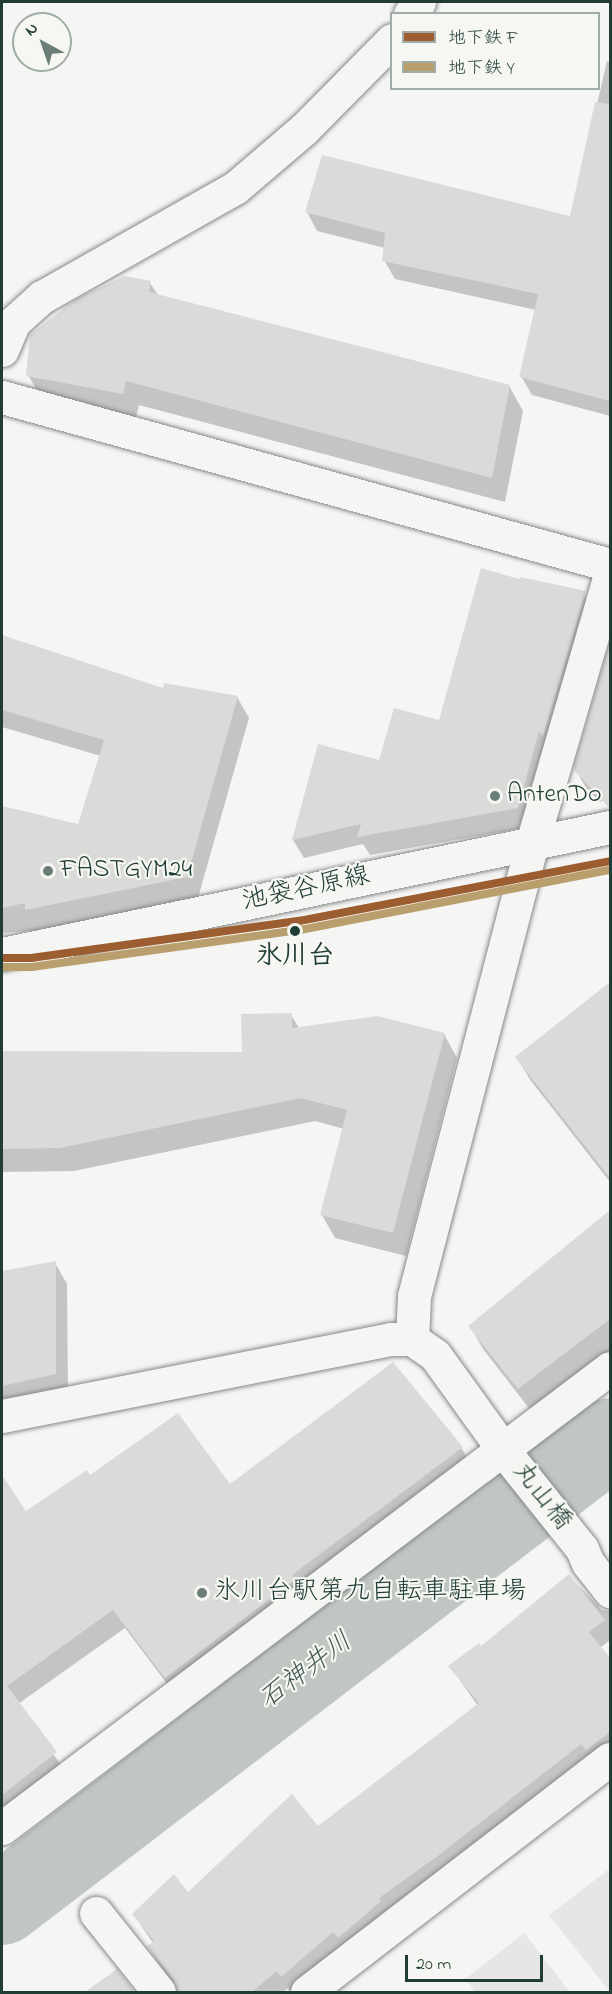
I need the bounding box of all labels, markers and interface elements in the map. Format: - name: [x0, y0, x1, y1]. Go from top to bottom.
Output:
- north arrow: [12, 12, 72, 72]
- legend: [390, 12, 600, 90]
- text: N: [20, 17, 44, 42]
- text: 地下鉄 F: [448, 26, 518, 52]
- text: 地下鉄 Y: [448, 56, 515, 82]
- place label: AntenDo: [507, 780, 602, 812]
- marker: AntenDo: [488, 789, 502, 803]
- place label: FASTGYM24: [60, 855, 192, 887]
- street label: 池袋谷原線: [239, 861, 373, 919]
- marker: FASTGYM24: [41, 864, 55, 878]
- marker: 氷川台: [286, 922, 304, 940]
- place label: 氷川台: [256, 942, 334, 974]
- street label: 丸山橋: [505, 1457, 577, 1537]
- place label: 氷川台駅第九自転車駐車場: [214, 1577, 526, 1609]
- marker: 氷川台駅第九自転車駐車場: [195, 1586, 209, 1600]
- water label: 石神井川: [253, 1626, 359, 1716]
- scale bar: [408, 1943, 546, 1981]
- text: 20 m: [416, 1952, 451, 1978]

